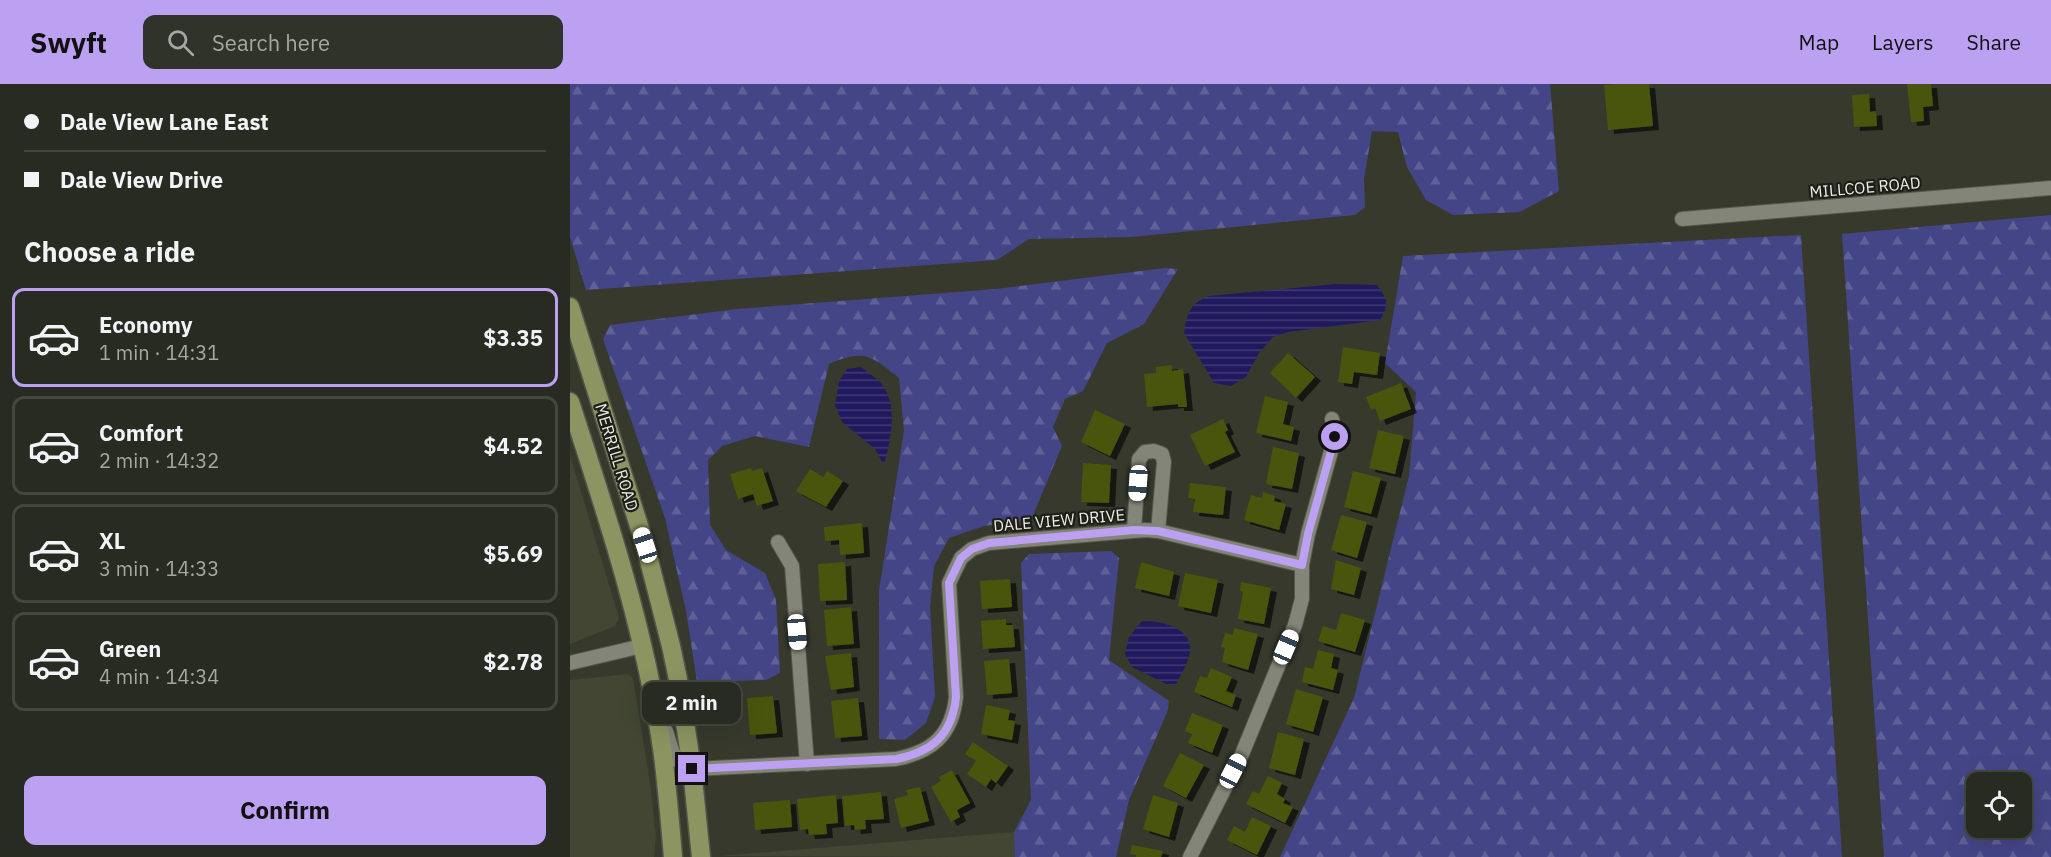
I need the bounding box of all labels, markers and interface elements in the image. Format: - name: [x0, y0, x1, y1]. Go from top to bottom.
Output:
- search box: [143, 15, 563, 69]
- text: Swyft: [30, 24, 107, 61]
- icon: search: [164, 26, 197, 59]
- text: Search here: [212, 28, 330, 57]
- text: Map: [1799, 28, 1839, 56]
- text: Layers: [1872, 28, 1934, 56]
- text: Share: [1967, 28, 2021, 56]
- text: Dale View Lane East: [60, 107, 269, 136]
- text: Dale View Drive: [60, 165, 223, 194]
- street label: MILLCOE ROAD: [1809, 172, 1921, 202]
- text: Choose a ride: [24, 234, 195, 269]
- text: Economy: [99, 310, 193, 339]
- icon: car: [27, 311, 81, 365]
- text: $3.35: [483, 323, 543, 352]
- text: 1 min · 14:31: [99, 339, 219, 366]
- street label: MERRILL ROAD: [591, 401, 643, 513]
- text: Comfort: [99, 418, 183, 447]
- icon: car: [27, 419, 81, 473]
- route start: [1321, 423, 1348, 450]
- text: $4.52: [483, 431, 543, 460]
- text: 2 min · 14:32: [99, 447, 219, 474]
- car: [1128, 464, 1148, 502]
- street label: DALE VIEW DRIVE: [992, 504, 1126, 536]
- car: [631, 525, 659, 565]
- text: XL: [99, 526, 125, 555]
- icon: car: [27, 527, 81, 581]
- text: $5.69: [483, 539, 543, 568]
- text: 3 min · 14:33: [99, 555, 219, 582]
- car: [786, 613, 808, 651]
- car: [1271, 627, 1301, 667]
- text: Green: [99, 634, 161, 663]
- icon: car: [27, 635, 81, 689]
- text: $2.78: [483, 647, 543, 676]
- text: 4 min · 14:34: [99, 663, 219, 690]
- callout: 2 min: [642, 682, 742, 724]
- text: 2 min: [665, 689, 718, 716]
- car: [1217, 751, 1249, 791]
- route end: [678, 755, 705, 782]
- map controls: [1966, 772, 2032, 838]
- button: locate: [1966, 772, 2032, 838]
- button: Confirm: [24, 776, 546, 845]

